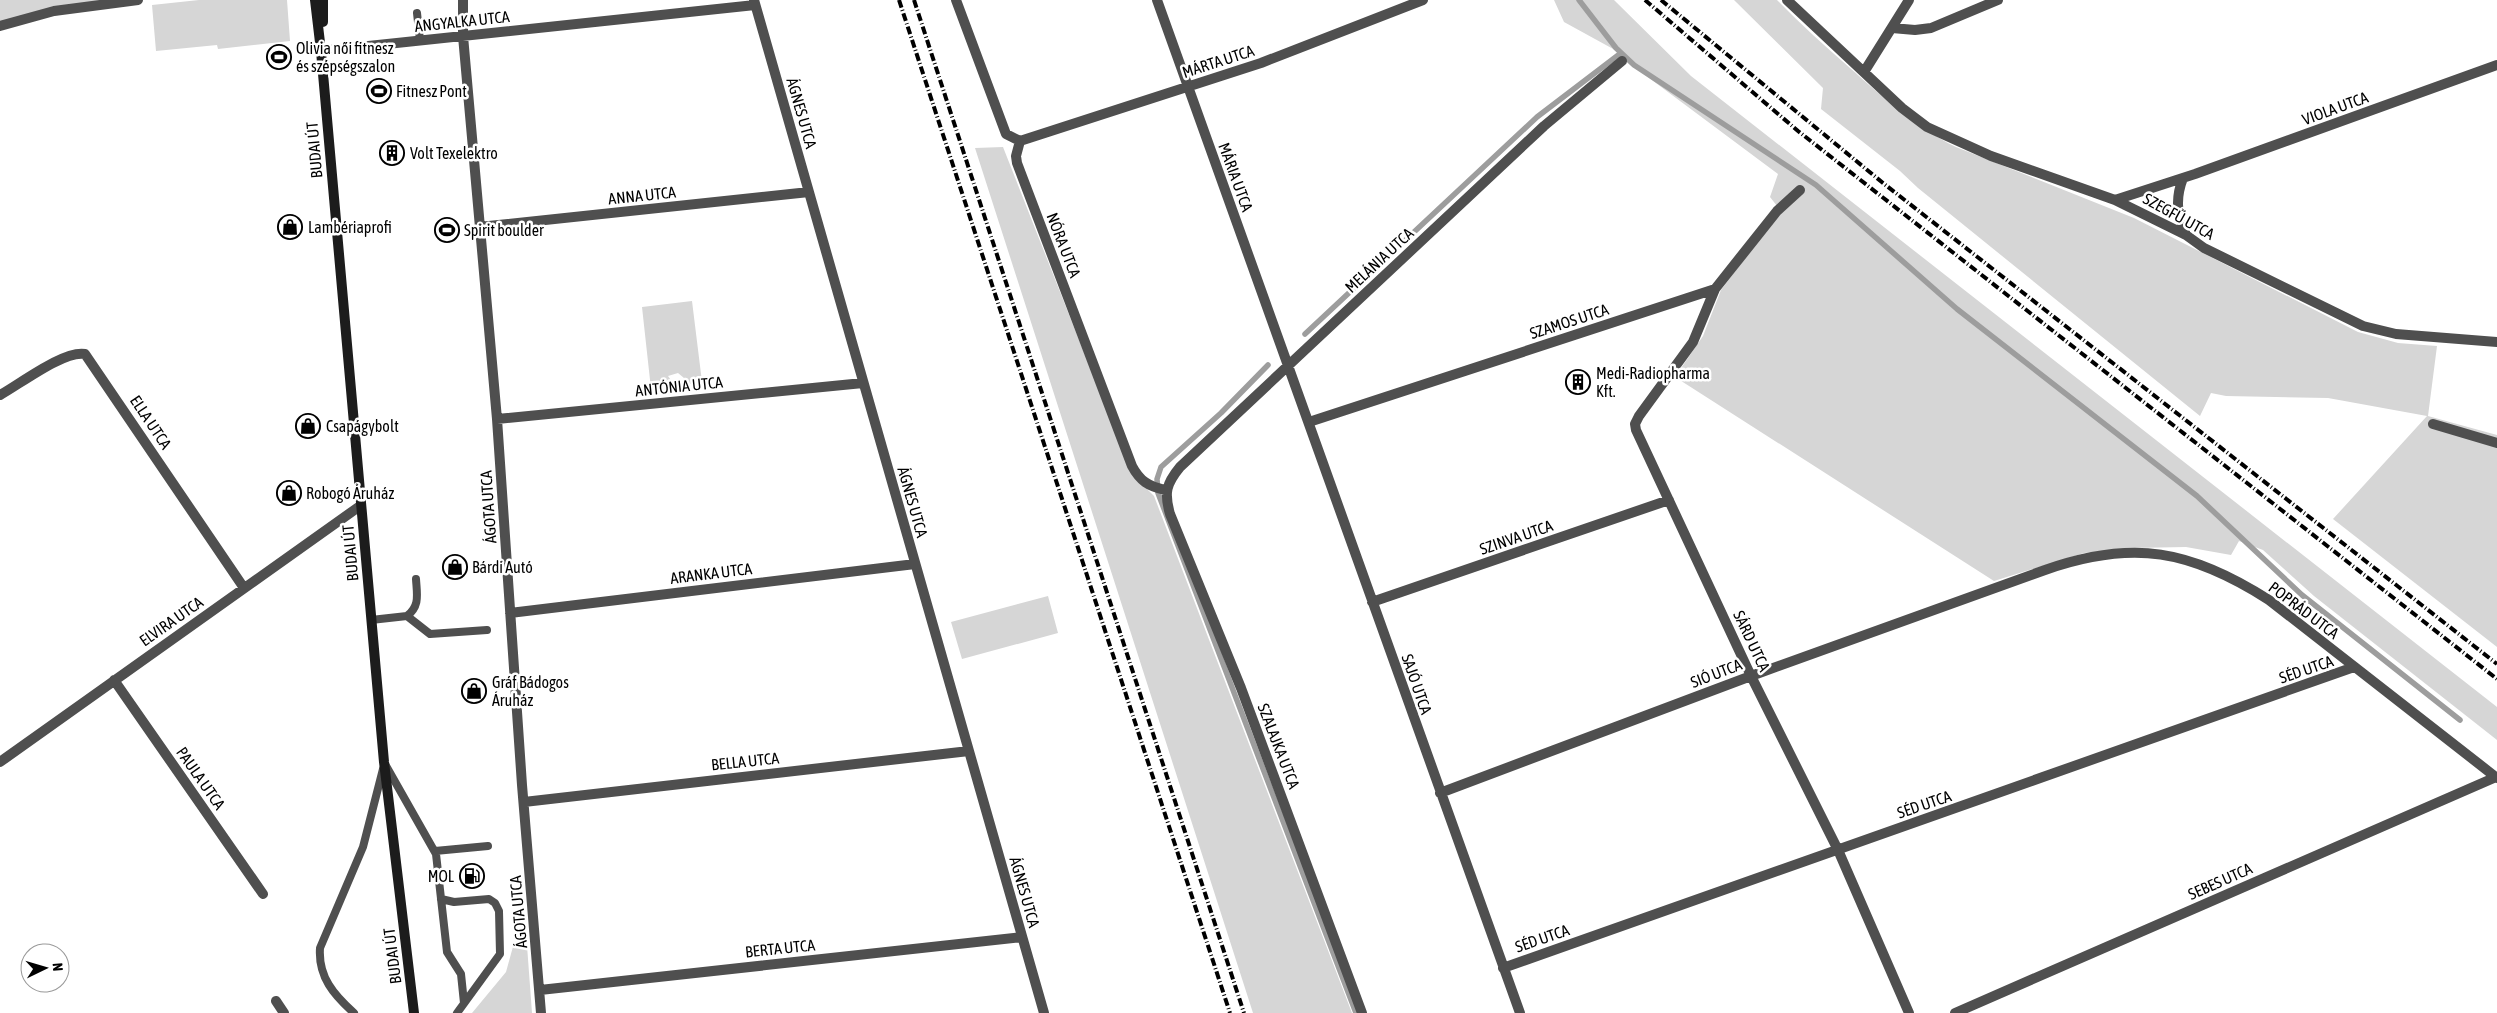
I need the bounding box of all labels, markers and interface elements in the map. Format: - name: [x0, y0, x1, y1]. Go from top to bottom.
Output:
- street label: ANGYALKA UTCA: [414, 7, 510, 35]
- place label: Olivia női fitnesz és szépségszalon: [296, 39, 395, 76]
- street label: MÁRTA UTCA: [1180, 41, 1256, 81]
- sports icon: Olivia női fitnesz és szépségszalon: [266, 44, 292, 70]
- street label: ÁGNES UTCA: [783, 76, 821, 151]
- sports icon: Fitnesz Pont: [366, 78, 392, 104]
- place label: Fitnesz Pont: [396, 82, 467, 100]
- street label: VIOLA UTCA: [2300, 88, 2370, 128]
- street label: BUDAI ÚT: [303, 121, 325, 179]
- building icon: Volt Texelektro: [379, 140, 405, 166]
- street label: MÁRIA UTCA: [1215, 140, 1257, 214]
- place label: Volt Texelektro: [410, 144, 498, 162]
- street label: ANNA UTCA: [607, 182, 677, 208]
- street label: SZEGFŰ UTCA: [2140, 189, 2218, 243]
- street label: NÓRA UTCA: [1043, 210, 1085, 280]
- shop icon: Lambériaprofi: [277, 214, 303, 240]
- sports icon: Spirit boulder: [434, 217, 460, 243]
- place label: Lambériaprofi: [308, 218, 392, 237]
- place label: Spirit boulder: [464, 221, 544, 240]
- street label: MELÁNIA UTCA: [1341, 224, 1417, 296]
- street label: SZAMOS UTCA: [1527, 300, 1611, 342]
- place label: Medi-Radiopharma Kft.: [1596, 364, 1710, 400]
- building icon: Medi-Radiopharma Kft.: [1565, 369, 1591, 395]
- street label: ANTÓNIA UTCA: [634, 372, 724, 400]
- street label: ELLA UTCA: [127, 392, 175, 452]
- shop icon: Csapágybolt: [295, 413, 321, 439]
- place label: Csapágybolt: [326, 417, 399, 436]
- street label: ÁGNES UTCA: [894, 465, 932, 540]
- street label: ÁGOTA UTCA: [476, 470, 500, 544]
- shop icon: Robogó Áruház: [276, 480, 302, 506]
- place label: Robogó Áruház: [306, 484, 394, 503]
- street label: SZINVA UTCA: [1477, 516, 1555, 558]
- street label: BUDAI ÚT: [339, 524, 361, 582]
- shop icon: Bárdi Autó: [442, 554, 468, 580]
- place label: Bárdi Autó: [472, 558, 533, 576]
- street label: ARANKA UTCA: [669, 559, 753, 587]
- street label: POPRÁD UTCA: [2265, 578, 2343, 642]
- street label: ELVIRA UTCA: [136, 593, 206, 649]
- street label: SÁRD UTCA: [1730, 608, 1774, 674]
- street label: SÉD UTCA: [2277, 651, 2335, 687]
- street label: SAJÓ UTCA: [1398, 652, 1436, 717]
- street label: SIÓ UTCA: [1688, 655, 1744, 691]
- place label: Gráf Bádogos Áruház: [492, 673, 569, 709]
- shop icon: Gráf Bádogos Áruház: [461, 678, 487, 704]
- street label: SZALAJKA UTCA: [1254, 701, 1304, 791]
- street label: PAULA UTCA: [173, 743, 229, 813]
- street label: BELLA UTCA: [710, 748, 780, 774]
- street label: SÉD UTCA: [1895, 786, 1953, 822]
- street label: ÁGNES UTCA: [1006, 855, 1044, 930]
- street label: SEBES UTCA: [2185, 859, 2255, 903]
- fuel station icon: MOL: [459, 863, 485, 889]
- place label: MOL: [428, 867, 455, 885]
- street label: ÁGOTA UTCA: [506, 875, 530, 949]
- street label: SÉD UTCA: [1513, 920, 1571, 956]
- street label: BUDAI ÚT: [380, 927, 404, 985]
- street label: BERTA UTCA: [744, 935, 816, 961]
- north arrow: [20, 943, 70, 993]
- text: N: [50, 962, 66, 972]

